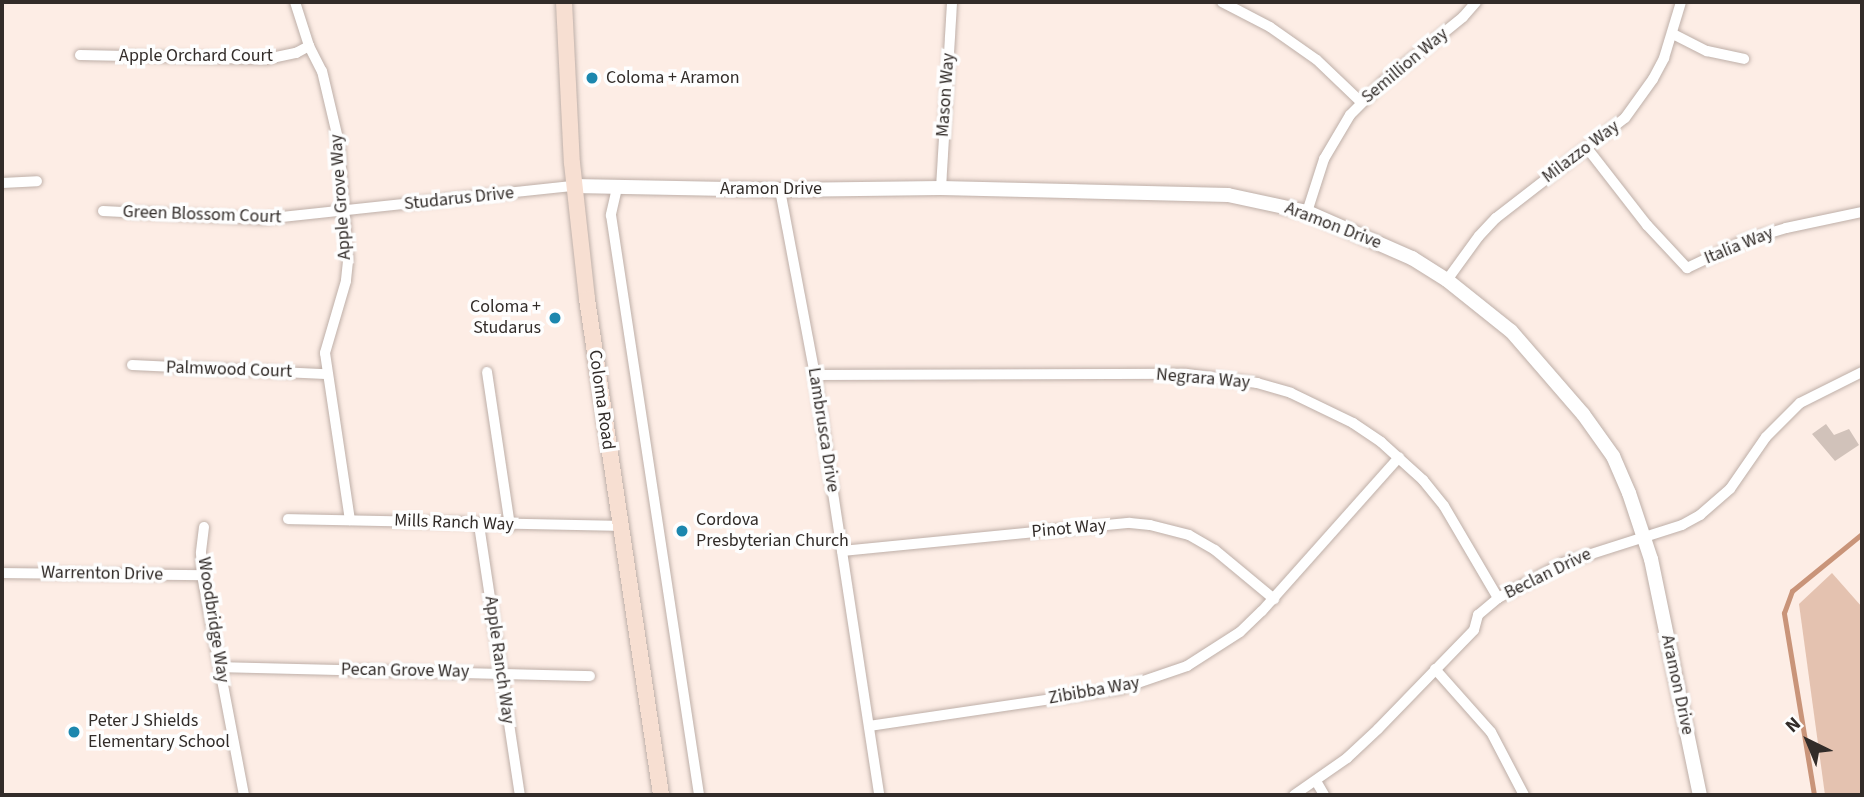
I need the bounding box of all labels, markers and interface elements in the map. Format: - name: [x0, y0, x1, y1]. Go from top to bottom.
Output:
- street label: Semillion Way: [1357, 24, 1453, 108]
- street label: Apple Orchard Court: [119, 45, 273, 67]
- street label: Mason Way: [932, 52, 960, 138]
- place label: Coloma + Aramon: [606, 67, 740, 89]
- marker: Coloma + Aramon: [584, 70, 600, 86]
- street label: Milazzo Way: [1538, 116, 1624, 188]
- street label: Apple Grove Way: [326, 133, 356, 261]
- street label: Aramon Drive: [720, 178, 822, 200]
- street label: Studarus Drive: [403, 182, 515, 216]
- street label: Aramon Drive: [1282, 198, 1384, 254]
- street label: Green Blossom Court: [122, 201, 282, 229]
- street label: Italia Way: [1701, 222, 1777, 270]
- place label: Coloma + Studarus: [470, 297, 541, 340]
- marker: Coloma + Studarus: [547, 310, 563, 326]
- street label: Coloma Road: [583, 349, 619, 451]
- street label: Palmwood Court: [166, 357, 292, 383]
- street label: Negrara Way: [1155, 364, 1251, 394]
- street label: Lambrusca Drive: [802, 366, 844, 494]
- street label: Mills Ranch Way: [394, 510, 514, 536]
- place label: Cordova Presbyterian Church: [696, 510, 849, 552]
- street label: Pinot Way: [1031, 515, 1107, 543]
- marker: Cordova Presbyterian Church: [674, 523, 690, 539]
- street label: Beclan Drive: [1501, 544, 1595, 604]
- street label: Woodbridge Way: [192, 556, 234, 684]
- street label: Warrenton Drive: [41, 562, 163, 586]
- street label: Apple Ranch Way: [479, 595, 519, 725]
- street label: Aramon Drive: [1656, 633, 1698, 737]
- street label: Pecan Grove Way: [341, 659, 469, 683]
- street label: Zibibba Way: [1047, 672, 1141, 710]
- north arrow: [1773, 706, 1843, 776]
- place label: Peter J Shields Elementary School: [88, 711, 230, 754]
- text: N: [1780, 711, 1807, 739]
- marker: Peter J Shields Elementary School: [66, 724, 82, 740]

